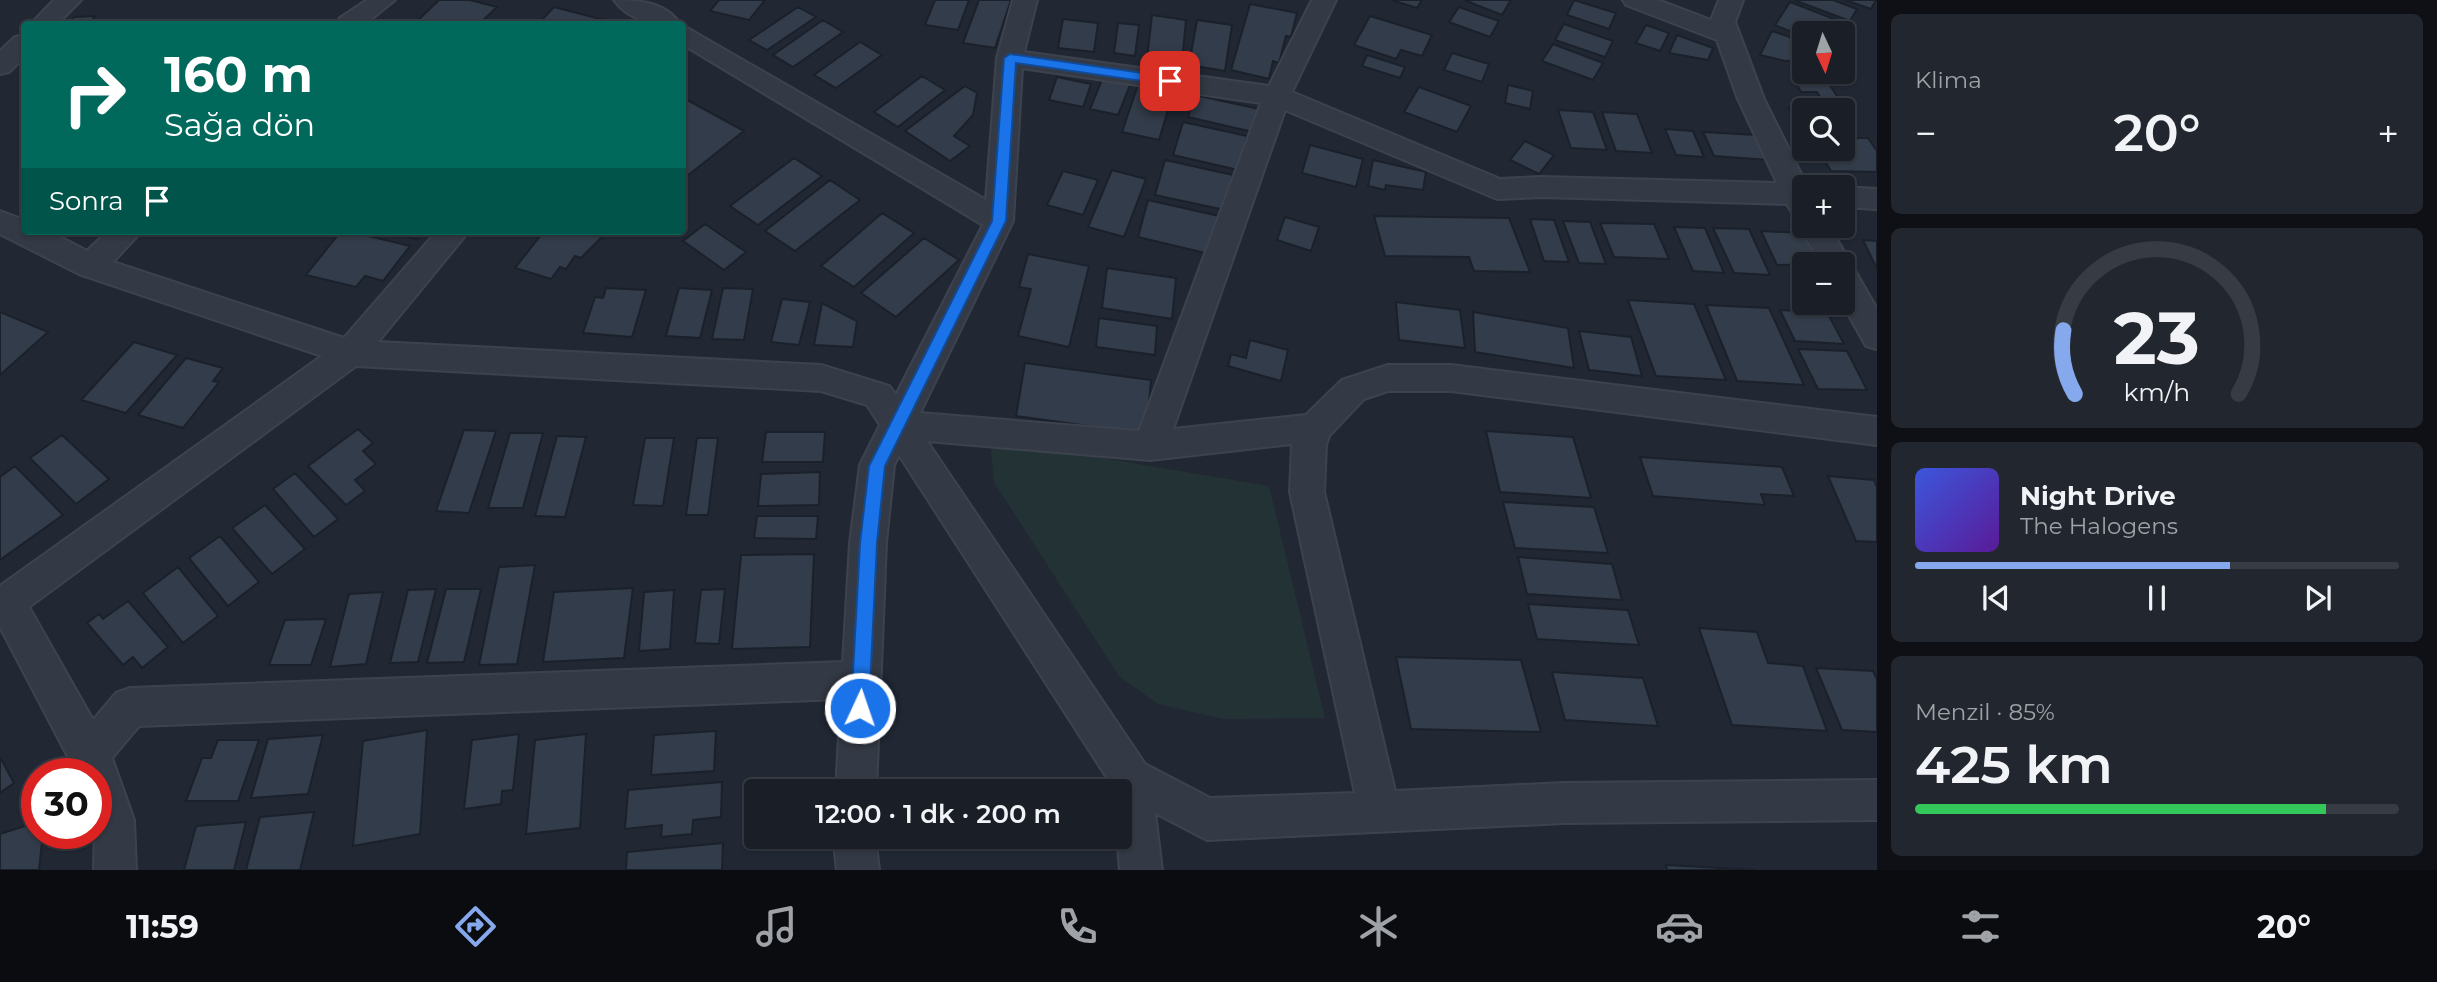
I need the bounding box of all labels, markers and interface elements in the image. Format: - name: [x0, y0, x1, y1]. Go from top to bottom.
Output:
- north arrow: [1792, 21, 1855, 84]
- map controls: [1792, 21, 1855, 315]
- text: 160 m: [164, 45, 313, 104]
- icon: right: [49, 49, 140, 140]
- pin: [1140, 51, 1200, 111]
- icon: arrive: [1151, 62, 1189, 100]
- text: Klima: [1915, 66, 1982, 94]
- button: search: [1792, 98, 1855, 161]
- text: 20°: [2113, 101, 2201, 164]
- text: Sağa dön: [164, 105, 315, 144]
- text: −: [1915, 110, 1937, 157]
- text: +: [2377, 110, 2399, 157]
- button: +: [1792, 175, 1855, 238]
- icon: arrive: [138, 182, 176, 220]
- text: Sonra: [49, 185, 124, 217]
- button: −: [1792, 252, 1855, 315]
- text: 23: [2114, 294, 2200, 382]
- text: km/h: [2124, 377, 2190, 407]
- text: Night Drive: [2020, 480, 2176, 512]
- text: The Halogens: [2020, 512, 2178, 540]
- icon: previous: [1977, 579, 2015, 617]
- icon: pause: [2138, 579, 2176, 617]
- icon: next: [2299, 579, 2337, 617]
- position arrow: [823, 671, 897, 745]
- text: Menzil · 85%: [1915, 698, 2055, 726]
- text: 425 km: [1915, 733, 2113, 796]
- speed limit sign: 30: [21, 758, 112, 849]
- text: 12:00 · 1 dk · 200 m: [815, 798, 1061, 830]
- icon: directions: [451, 902, 500, 951]
- icon: music: [752, 902, 801, 951]
- icon: phone: [1053, 902, 1102, 951]
- icon: climate: [1354, 902, 1403, 951]
- icon: car: [1655, 902, 1704, 951]
- icon: filters: [1956, 902, 2005, 951]
- text: 11:59: [126, 907, 199, 946]
- text: 20°: [2257, 907, 2311, 946]

